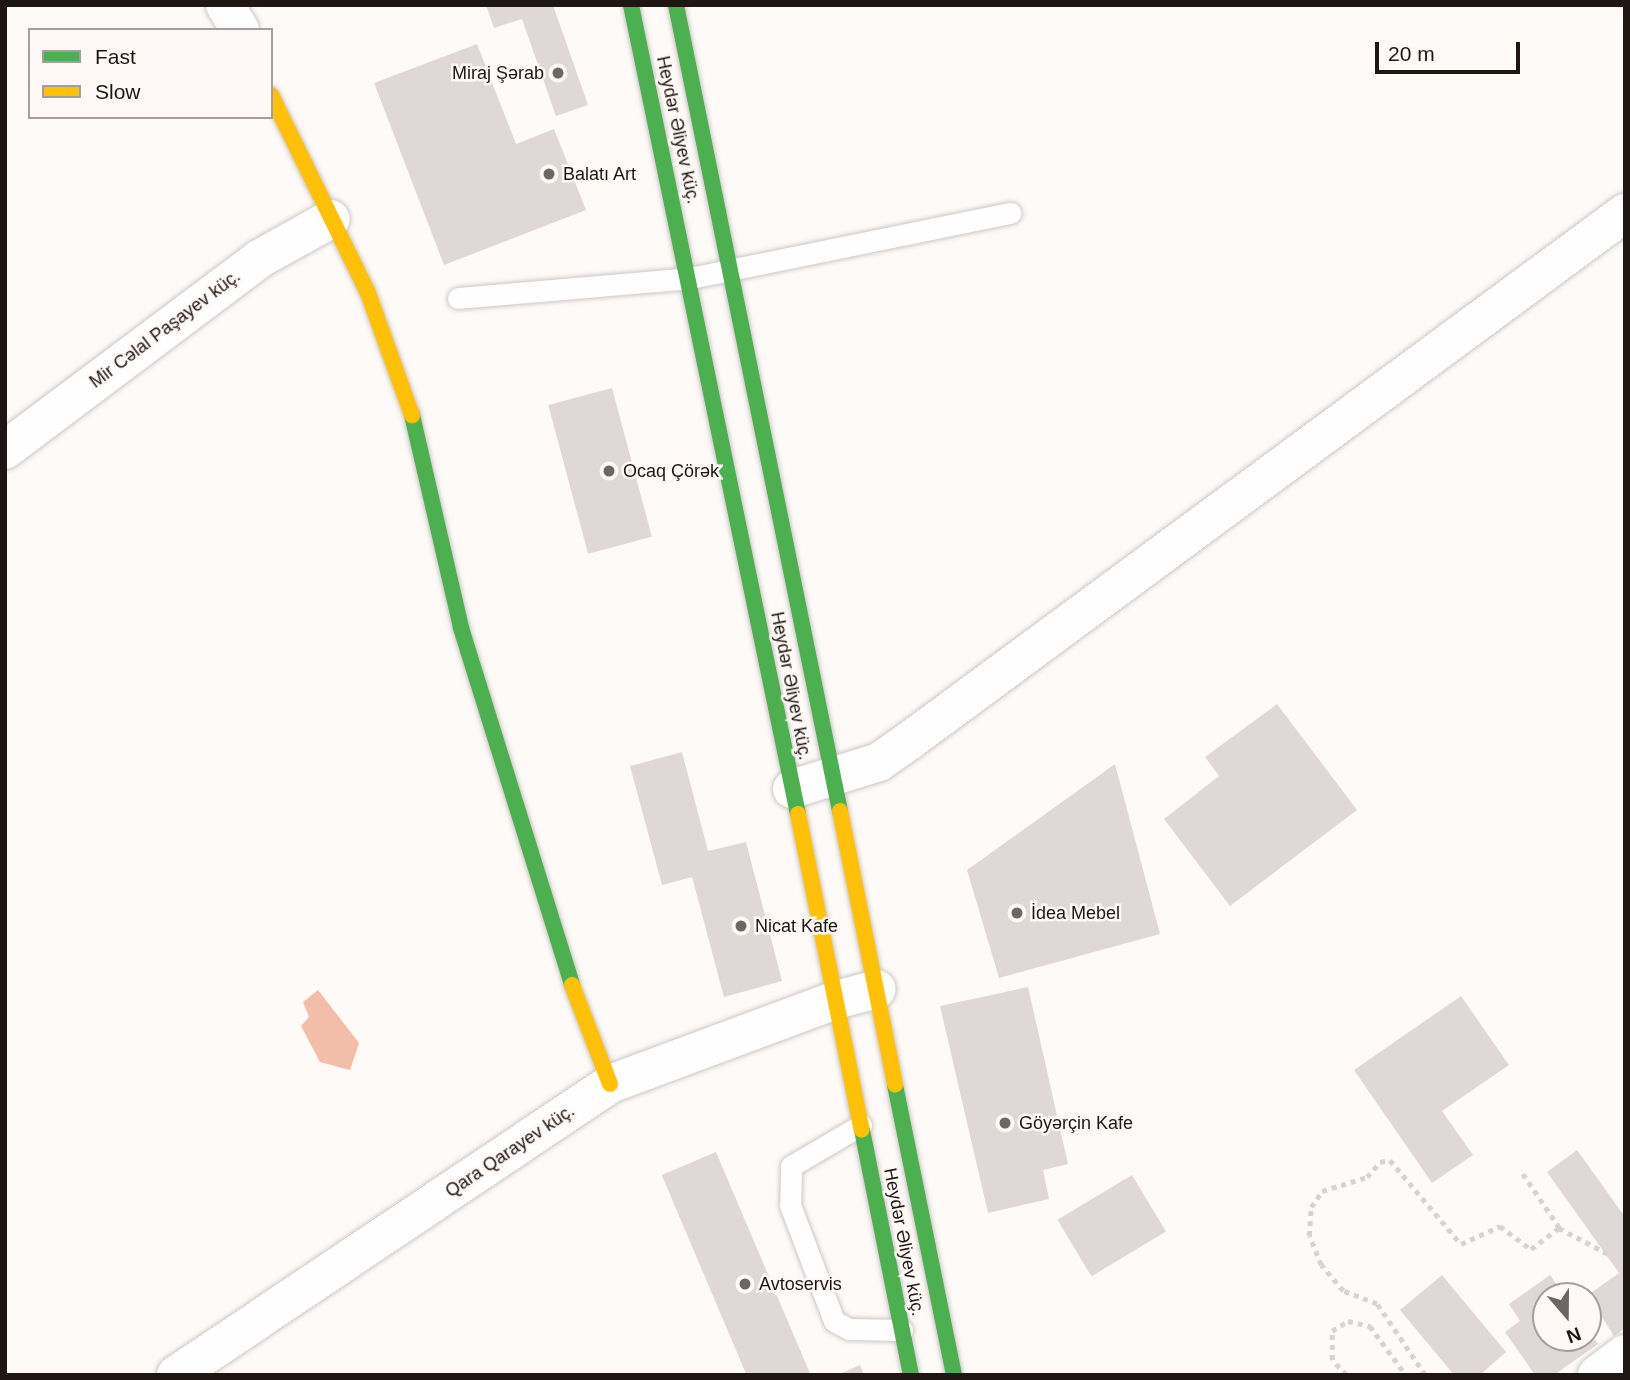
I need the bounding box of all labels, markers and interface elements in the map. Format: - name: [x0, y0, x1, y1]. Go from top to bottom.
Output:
- legend: [28, 28, 273, 119]
- scale bar: [1378, 28, 1523, 72]
- text: 20 m: [1388, 42, 1435, 65]
- text: Fast: [95, 45, 136, 68]
- street label: Heydər Əliyev küç.: [652, 54, 704, 206]
- place label: Miraj Şərab: [452, 62, 544, 84]
- marker: Miraj Şərab: [550, 65, 566, 81]
- text: Slow: [95, 80, 141, 103]
- place label: Balatı Art: [563, 163, 637, 185]
- marker: Balatı Art: [541, 166, 557, 182]
- street label: Mir Cəlal Paşayev küç.: [85, 265, 245, 393]
- place label: Ocaq Çörək: [623, 460, 719, 482]
- marker: Ocaq Çörək: [601, 463, 617, 479]
- street label: Heydər Əliyev küç.: [766, 610, 816, 762]
- place label: İdea Mebel: [1031, 902, 1120, 924]
- marker: İdea Mebel: [1009, 905, 1025, 921]
- place label: Nicat Kafe: [755, 915, 838, 937]
- marker: Nicat Kafe: [733, 918, 749, 934]
- street label: Qara Qarayev küç.: [441, 1100, 579, 1202]
- place label: Göyərçin Kafe: [1019, 1112, 1133, 1134]
- marker: Göyərçin Kafe: [997, 1115, 1013, 1131]
- street label: Heydər Əliyev küç.: [879, 1166, 929, 1318]
- place label: Avtoservis: [759, 1273, 842, 1295]
- marker: Avtoservis: [737, 1276, 753, 1292]
- north arrow: [1532, 1282, 1602, 1352]
- text: N: [1564, 1323, 1584, 1348]

